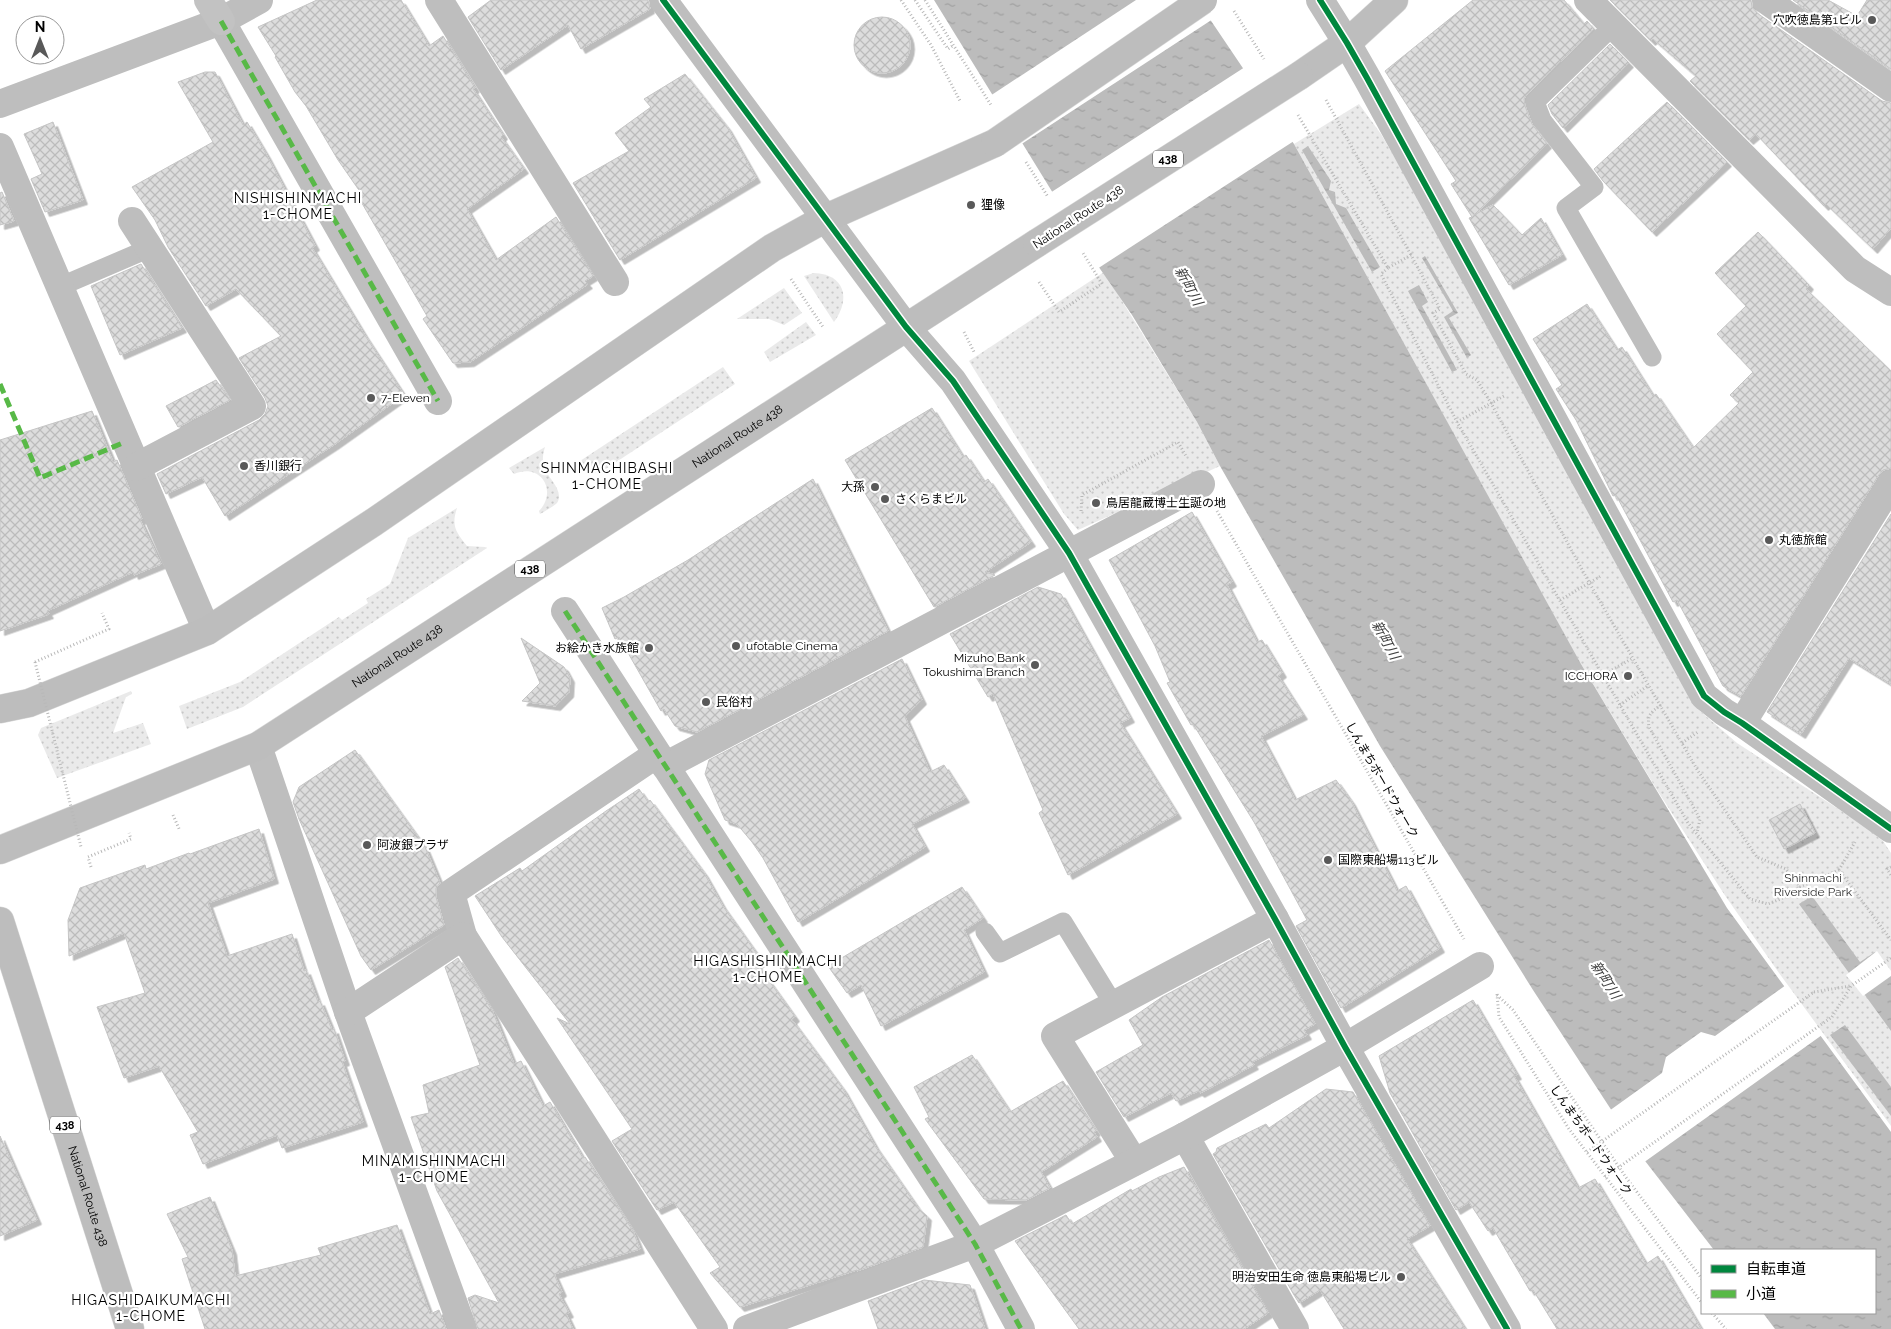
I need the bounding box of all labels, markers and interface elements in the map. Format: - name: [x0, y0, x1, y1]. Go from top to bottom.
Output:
- place label: 穴吹徳島第1ビル: [1773, 13, 1862, 27]
- marker: 穴吹徳島第1ビル: [1866, 14, 1878, 26]
- north arrow: [15, 15, 65, 65]
- text: N: [35, 19, 45, 35]
- road number: 438: [1153, 150, 1183, 168]
- street label: National Route 438: [1030, 183, 1126, 251]
- district label: NISHISHINMACHI 1-CHOME: [234, 190, 362, 222]
- place label: 狸像: [981, 198, 1005, 212]
- marker: 狸像: [965, 199, 977, 211]
- water label: 新町川: [1172, 264, 1207, 310]
- place label: 7-Eleven: [381, 391, 430, 405]
- marker: 7-Eleven: [365, 392, 377, 404]
- street label: National Route 438: [690, 402, 785, 471]
- place label: 香川銀行: [254, 459, 302, 473]
- marker: 香川銀行: [238, 460, 250, 472]
- district label: SHINMACHIBASHI 1-CHOME: [541, 460, 673, 492]
- place label: 大孫: [841, 480, 865, 494]
- marker: 大孫: [869, 481, 881, 493]
- place label: さくらまビル: [895, 492, 967, 506]
- marker: さくらまビル: [879, 493, 891, 505]
- place label: 鳥居龍蔵博士生誕の地: [1106, 496, 1226, 510]
- marker: 鳥居龍蔵博士生誕の地: [1090, 497, 1102, 509]
- place label: 丸徳旅館: [1779, 533, 1827, 547]
- marker: 丸徳旅館: [1763, 534, 1775, 546]
- road number: 438: [515, 560, 545, 578]
- water label: 新町川: [1369, 618, 1404, 664]
- street label: National Route 438: [349, 622, 445, 690]
- place label: ufotable Cinema: [746, 639, 838, 653]
- marker: ufotable Cinema: [730, 640, 742, 652]
- place label: お絵かき水族館: [555, 641, 639, 655]
- marker: お絵かき水族館: [643, 642, 655, 654]
- place label: Mizuho Bank Tokushima Branch: [923, 651, 1026, 679]
- marker: Mizuho Bank Tokushima Branch: [1029, 659, 1041, 671]
- place label: ICCHORA: [1565, 669, 1618, 683]
- marker: ICCHORA: [1622, 670, 1634, 682]
- place label: 民俗村: [716, 695, 753, 709]
- marker: 民俗村: [700, 696, 712, 708]
- street label: しんまちボードウォーク: [1343, 719, 1421, 841]
- place label: 阿波銀プラザ: [377, 838, 449, 852]
- marker: 阿波銀プラザ: [361, 839, 373, 851]
- place label: 国際東船場113ビル: [1338, 853, 1439, 867]
- marker: 国際東船場113ビル: [1322, 854, 1334, 866]
- park label: Shinmachi Riverside Park: [1774, 871, 1853, 899]
- district label: HIGASHISHINMACHI 1-CHOME: [693, 953, 843, 985]
- water label: 新町川: [1588, 958, 1625, 1004]
- street label: しんまちボードウォーク: [1547, 1082, 1635, 1198]
- road number: 438: [50, 1116, 80, 1134]
- street label: National Route 438: [65, 1144, 110, 1249]
- district label: MINAMISHINMACHI 1-CHOME: [362, 1153, 506, 1185]
- legend: [1701, 1249, 1876, 1314]
- text: 自転車道: [1746, 1260, 1806, 1278]
- place label: 明治安田生命 徳島東船場ビル: [1232, 1270, 1391, 1284]
- marker: 明治安田生命 徳島東船場ビル: [1395, 1271, 1407, 1283]
- text: 小道: [1746, 1285, 1776, 1303]
- district label: HIGASHIDAIKUMACHI 1-CHOME: [71, 1292, 231, 1324]

